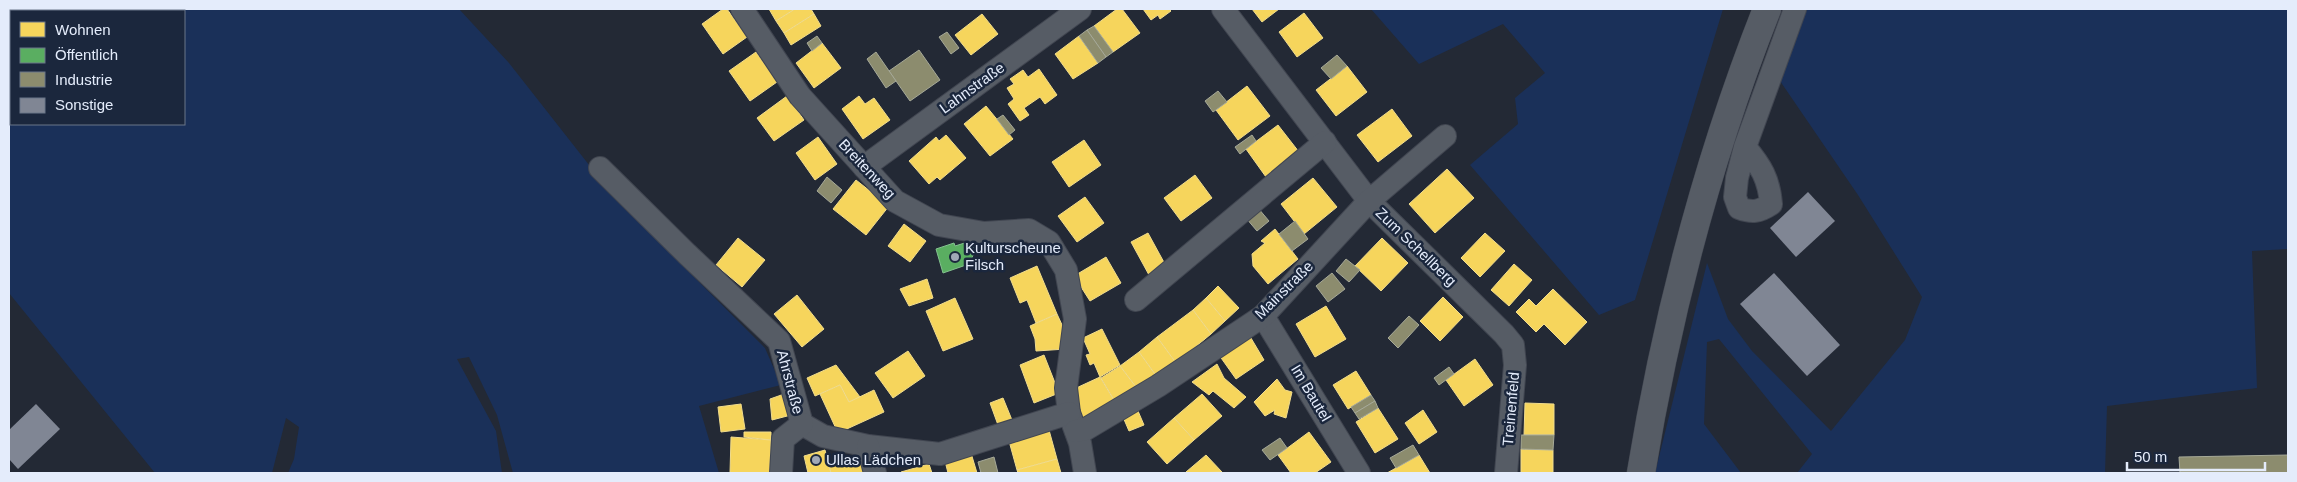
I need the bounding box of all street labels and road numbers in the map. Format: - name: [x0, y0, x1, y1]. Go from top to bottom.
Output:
- street label: Lahnstraße: [936, 58, 1007, 117]
- street label: Breitenweg: [836, 135, 899, 202]
- street label: Zum Schellberg: [1373, 204, 1460, 289]
- street label: Mainstraße: [1251, 257, 1316, 322]
- street label: Ahrstraße: [774, 348, 807, 416]
- street label: Im Bautel: [1288, 361, 1335, 424]
- street label: Treinenfeld: [1499, 371, 1522, 447]

